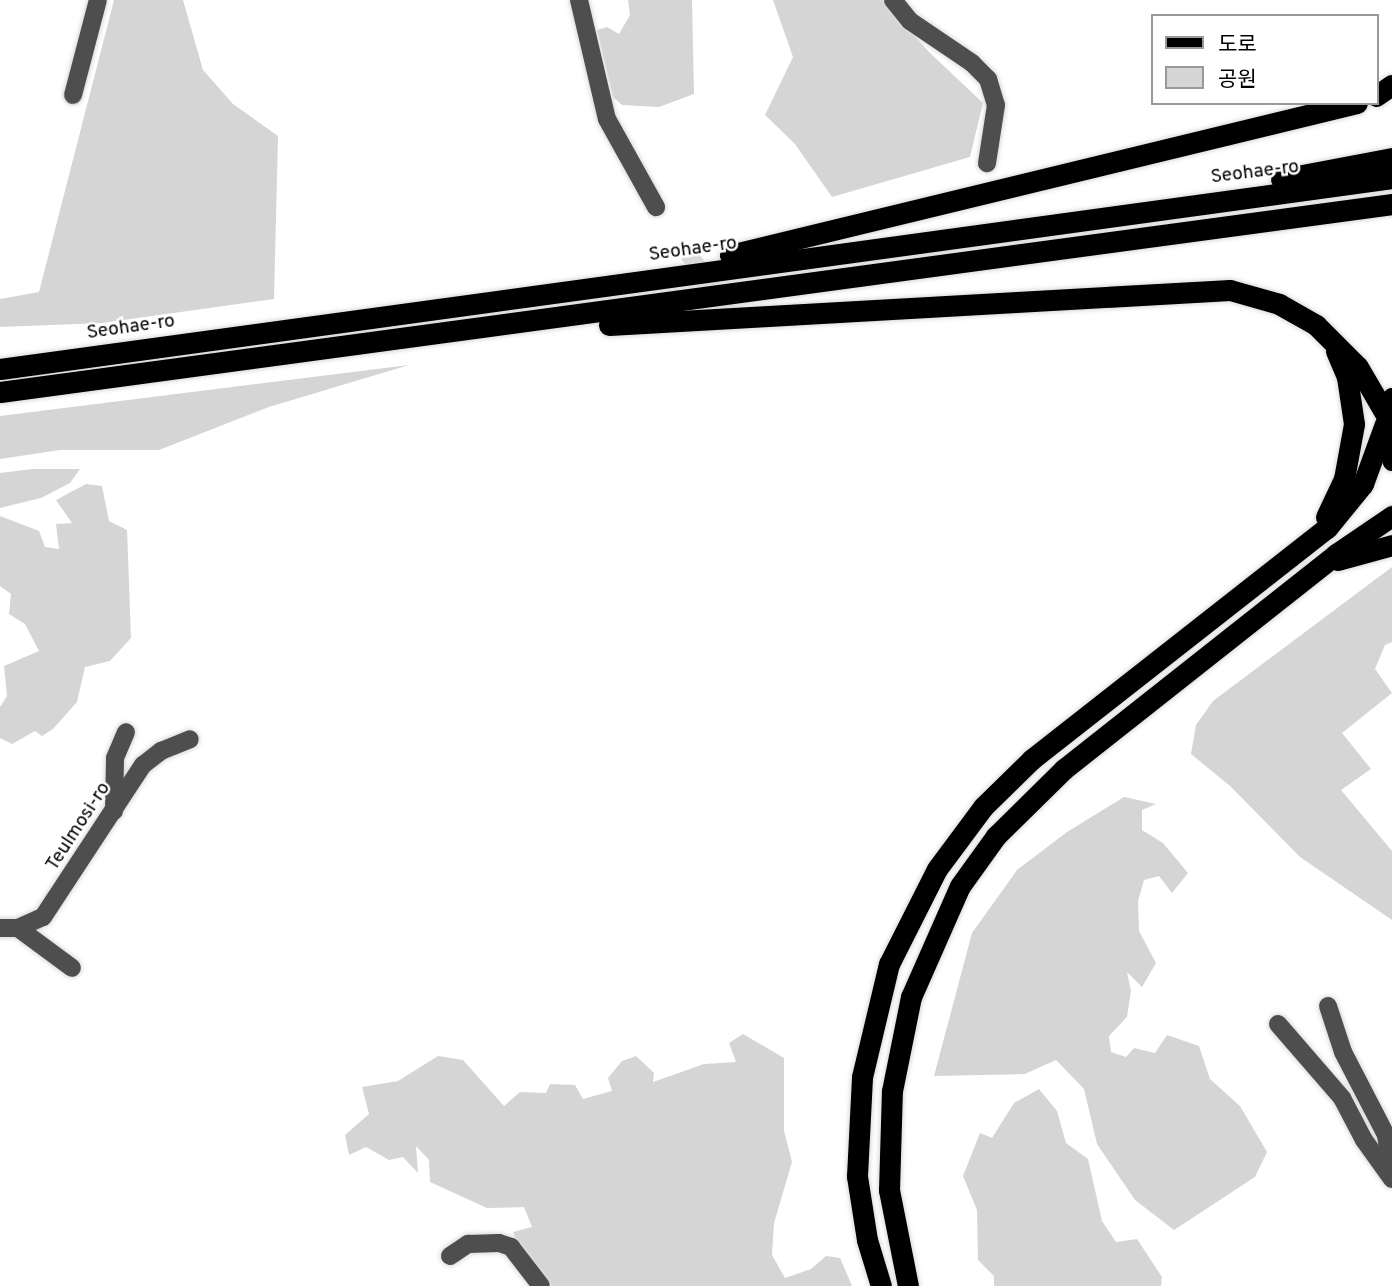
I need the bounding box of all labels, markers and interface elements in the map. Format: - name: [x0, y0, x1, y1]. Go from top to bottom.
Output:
- legend: [1150, 14, 1378, 105]
- text: 도로: [1218, 32, 1257, 59]
- text: 공원: [1218, 67, 1257, 94]
- street label: Seohae-ro: [1210, 156, 1300, 190]
- street label: Seohae-ro: [647, 233, 739, 267]
- street label: Seohae-ro: [85, 311, 177, 345]
- street label: Teulmosi-ro: [42, 779, 116, 875]

